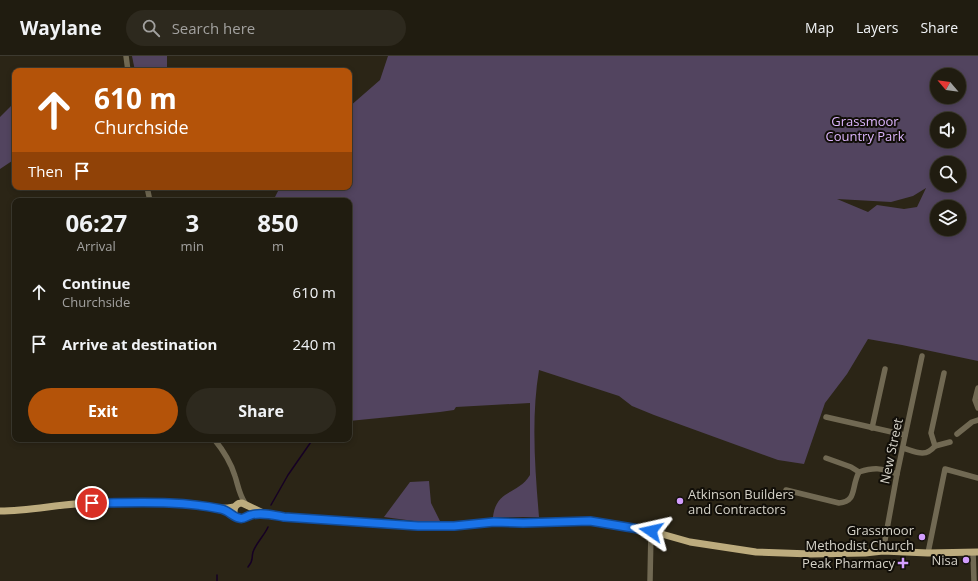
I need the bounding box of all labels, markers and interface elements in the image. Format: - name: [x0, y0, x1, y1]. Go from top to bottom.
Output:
- search box: [126, 10, 406, 46]
- text: Waylane: [20, 15, 102, 41]
- icon: search: [140, 17, 162, 39]
- text: Search here: [172, 18, 255, 38]
- text: Map: [805, 18, 834, 37]
- text: Layers: [856, 18, 898, 37]
- text: Share: [920, 18, 958, 37]
- north arrow: [930, 68, 966, 104]
- map controls: [930, 68, 966, 236]
- text: 610 m: [94, 79, 177, 117]
- icon: ahead: [28, 84, 80, 136]
- park label: Grassmoor Country Park: [826, 112, 905, 145]
- button: sound: [930, 112, 966, 148]
- text: Churchside: [94, 115, 189, 139]
- button: search: [930, 156, 966, 192]
- icon: arrive: [71, 160, 93, 182]
- text: Then: [28, 161, 63, 181]
- button: layers: [930, 200, 966, 236]
- text: 06:27: [65, 206, 127, 239]
- text: 3: [185, 206, 199, 239]
- text: 850: [257, 206, 299, 239]
- text: Arrival: [77, 237, 116, 255]
- text: min: [181, 237, 204, 255]
- text: m: [272, 237, 284, 255]
- text: Continue: [62, 273, 130, 293]
- icon: ahead: [28, 281, 50, 303]
- text: 610 m: [292, 282, 336, 302]
- text: Churchside: [62, 293, 130, 311]
- icon: arrive: [28, 333, 50, 355]
- text: Arrive at destination: [62, 334, 217, 354]
- text: 240 m: [292, 334, 336, 354]
- button: Exit: [28, 388, 178, 434]
- button: Share: [186, 388, 336, 434]
- street label: New Street: [875, 416, 907, 486]
- place label: Atkinson Builders and Contractors: [688, 485, 794, 518]
- pin: [75, 486, 109, 520]
- icon: arrive: [81, 492, 103, 514]
- marker: Atkinson Builders and Contractors: [675, 496, 685, 506]
- position arrow: [630, 510, 672, 552]
- place label: Grassmoor Methodist Church: [805, 521, 915, 554]
- marker: Grassmoor Methodist Church: [917, 532, 927, 542]
- place label: Nisa: [932, 551, 958, 569]
- place label: Peak Pharmacy: [802, 554, 895, 572]
- marker: Nisa: [961, 555, 971, 565]
- marker: Peak Pharmacy: [898, 558, 908, 568]

